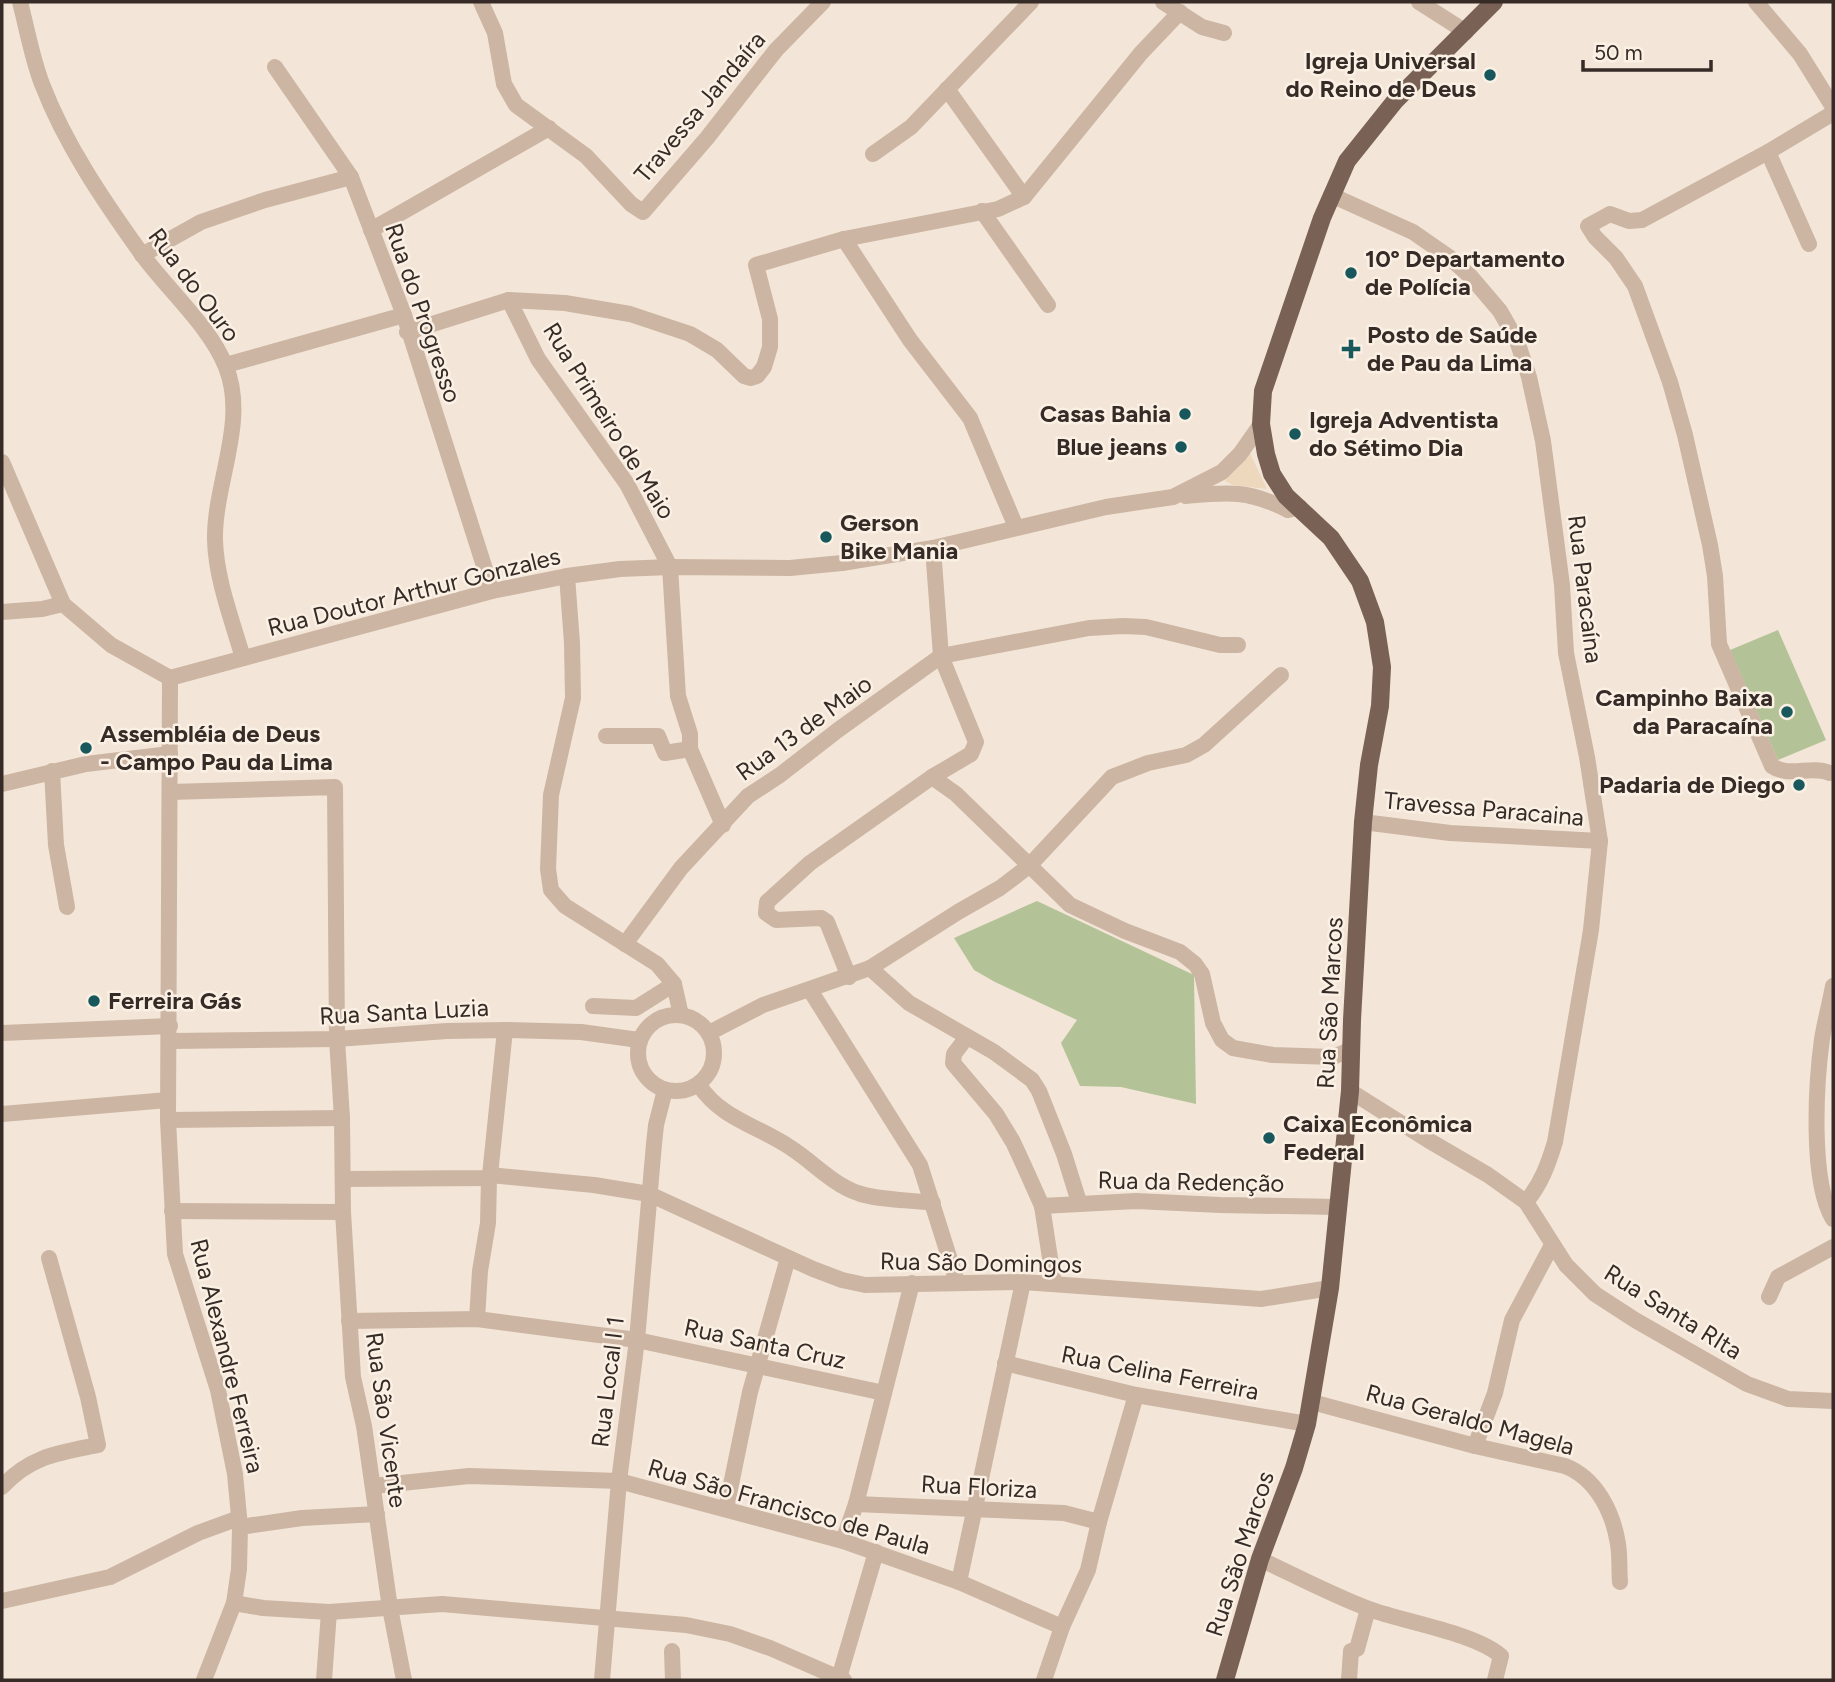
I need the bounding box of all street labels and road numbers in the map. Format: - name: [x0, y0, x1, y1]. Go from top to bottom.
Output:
- street label: Travessa Jandaíra: [628, 25, 771, 188]
- street label: Rua do Progresso: [379, 219, 468, 406]
- street label: Rua do Ouro: [142, 222, 246, 347]
- street label: Rua Primeiro de Maio: [537, 317, 682, 524]
- street label: Rua Paracaína: [1562, 513, 1609, 665]
- street label: Rua Doutor Arthur Gonzales: [264, 541, 563, 642]
- street label: Rua 13 de Maio: [730, 669, 877, 787]
- street label: Travessa Paracaina: [1383, 785, 1585, 832]
- street label: Rua São Marcos: [1311, 916, 1348, 1090]
- street label: Rua Santa Luzia: [319, 993, 489, 1030]
- street label: Rua da Redenção: [1097, 1165, 1285, 1198]
- street label: Rua Alexandre Ferreira: [184, 1236, 271, 1476]
- street label: Rua São Domingos: [880, 1246, 1082, 1279]
- street label: Rua Santa RIta: [1599, 1258, 1747, 1365]
- street label: Rua Santa Cruz: [682, 1312, 849, 1375]
- street label: Rua Local I 1: [585, 1315, 630, 1449]
- street label: Rua São Vicente: [360, 1330, 413, 1510]
- street label: Rua Celina Ferreira: [1059, 1339, 1261, 1406]
- street label: Rua Geraldo Magela: [1363, 1378, 1578, 1461]
- street label: Rua São Francisco de Paula: [645, 1452, 934, 1561]
- street label: Rua São Marcos: [1199, 1468, 1280, 1640]
- street label: Rua Floriza: [920, 1469, 1038, 1504]

